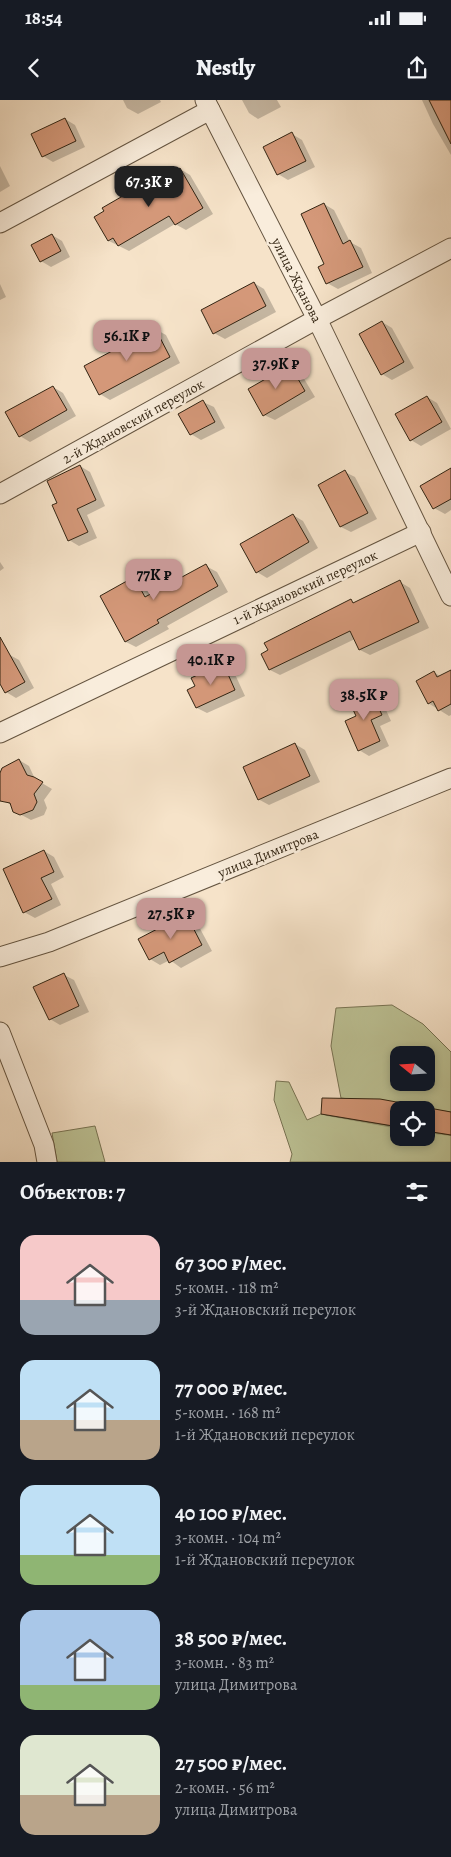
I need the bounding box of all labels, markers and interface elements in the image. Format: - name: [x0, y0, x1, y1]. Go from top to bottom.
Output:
- text: 18:54: [25, 5, 63, 31]
- text: Nestly: [196, 53, 255, 83]
- icon: back: [20, 54, 48, 82]
- icon: share: [403, 54, 431, 82]
- pin: 67.3K ₽: [103, 166, 195, 208]
- text: 67.3K ₽: [125, 171, 173, 193]
- street label: улица Жданова: [267, 234, 326, 326]
- pin: 56.1K ₽: [81, 320, 173, 362]
- text: 56.1K ₽: [104, 325, 150, 347]
- pin: 37.9K ₽: [230, 348, 322, 390]
- text: 37.9K ₽: [253, 353, 299, 375]
- street label: 2-й Ждановский переулок: [59, 375, 207, 468]
- street label: 1-й Ждановский переулок: [230, 546, 381, 629]
- pin: 77K ₽: [119, 558, 189, 601]
- text: 77K ₽: [136, 564, 172, 586]
- pin: 40.1K ₽: [165, 644, 257, 686]
- text: 40.1K ₽: [187, 649, 235, 671]
- pin: 38.5K ₽: [318, 678, 410, 721]
- text: 38.5K ₽: [340, 684, 388, 706]
- street label: улица Димитрова: [214, 824, 322, 883]
- pin: 27.5K ₽: [125, 898, 217, 940]
- text: 27.5K ₽: [147, 903, 195, 925]
- north arrow: [390, 1046, 435, 1091]
- map controls: [390, 1046, 435, 1146]
- button: locate: [390, 1101, 435, 1146]
- text: Объектов: 7: [20, 1178, 125, 1206]
- icon: filters: [403, 1178, 431, 1206]
- text: 67 300 ₽/мес.: [175, 1249, 287, 1277]
- icon: home: [60, 1255, 120, 1315]
- text: 5-комн. · 118 m²: [175, 1277, 279, 1299]
- text: 3-й Ждановский переулок: [175, 1299, 356, 1321]
- text: 77 000 ₽/мес.: [175, 1374, 288, 1402]
- icon: home: [60, 1380, 120, 1440]
- text: 5-комн. · 168 m²: [175, 1402, 281, 1424]
- text: 1-й Ждановский переулок: [175, 1424, 355, 1446]
- text: 40 100 ₽/мес.: [175, 1499, 287, 1527]
- icon: home: [60, 1505, 120, 1565]
- text: 3-комн. · 104 m²: [175, 1527, 281, 1549]
- text: 1-й Ждановский переулок: [175, 1549, 355, 1571]
- text: 38 500 ₽/мес.: [175, 1624, 287, 1652]
- icon: home: [60, 1630, 120, 1690]
- text: 3-комн. · 83 m²: [175, 1652, 274, 1674]
- text: улица Димитрова: [175, 1674, 297, 1696]
- text: 27 500 ₽/мес.: [175, 1749, 287, 1777]
- icon: home: [60, 1755, 120, 1815]
- text: 2-комн. · 56 m²: [175, 1777, 275, 1799]
- text: улица Димитрова: [175, 1799, 297, 1821]

